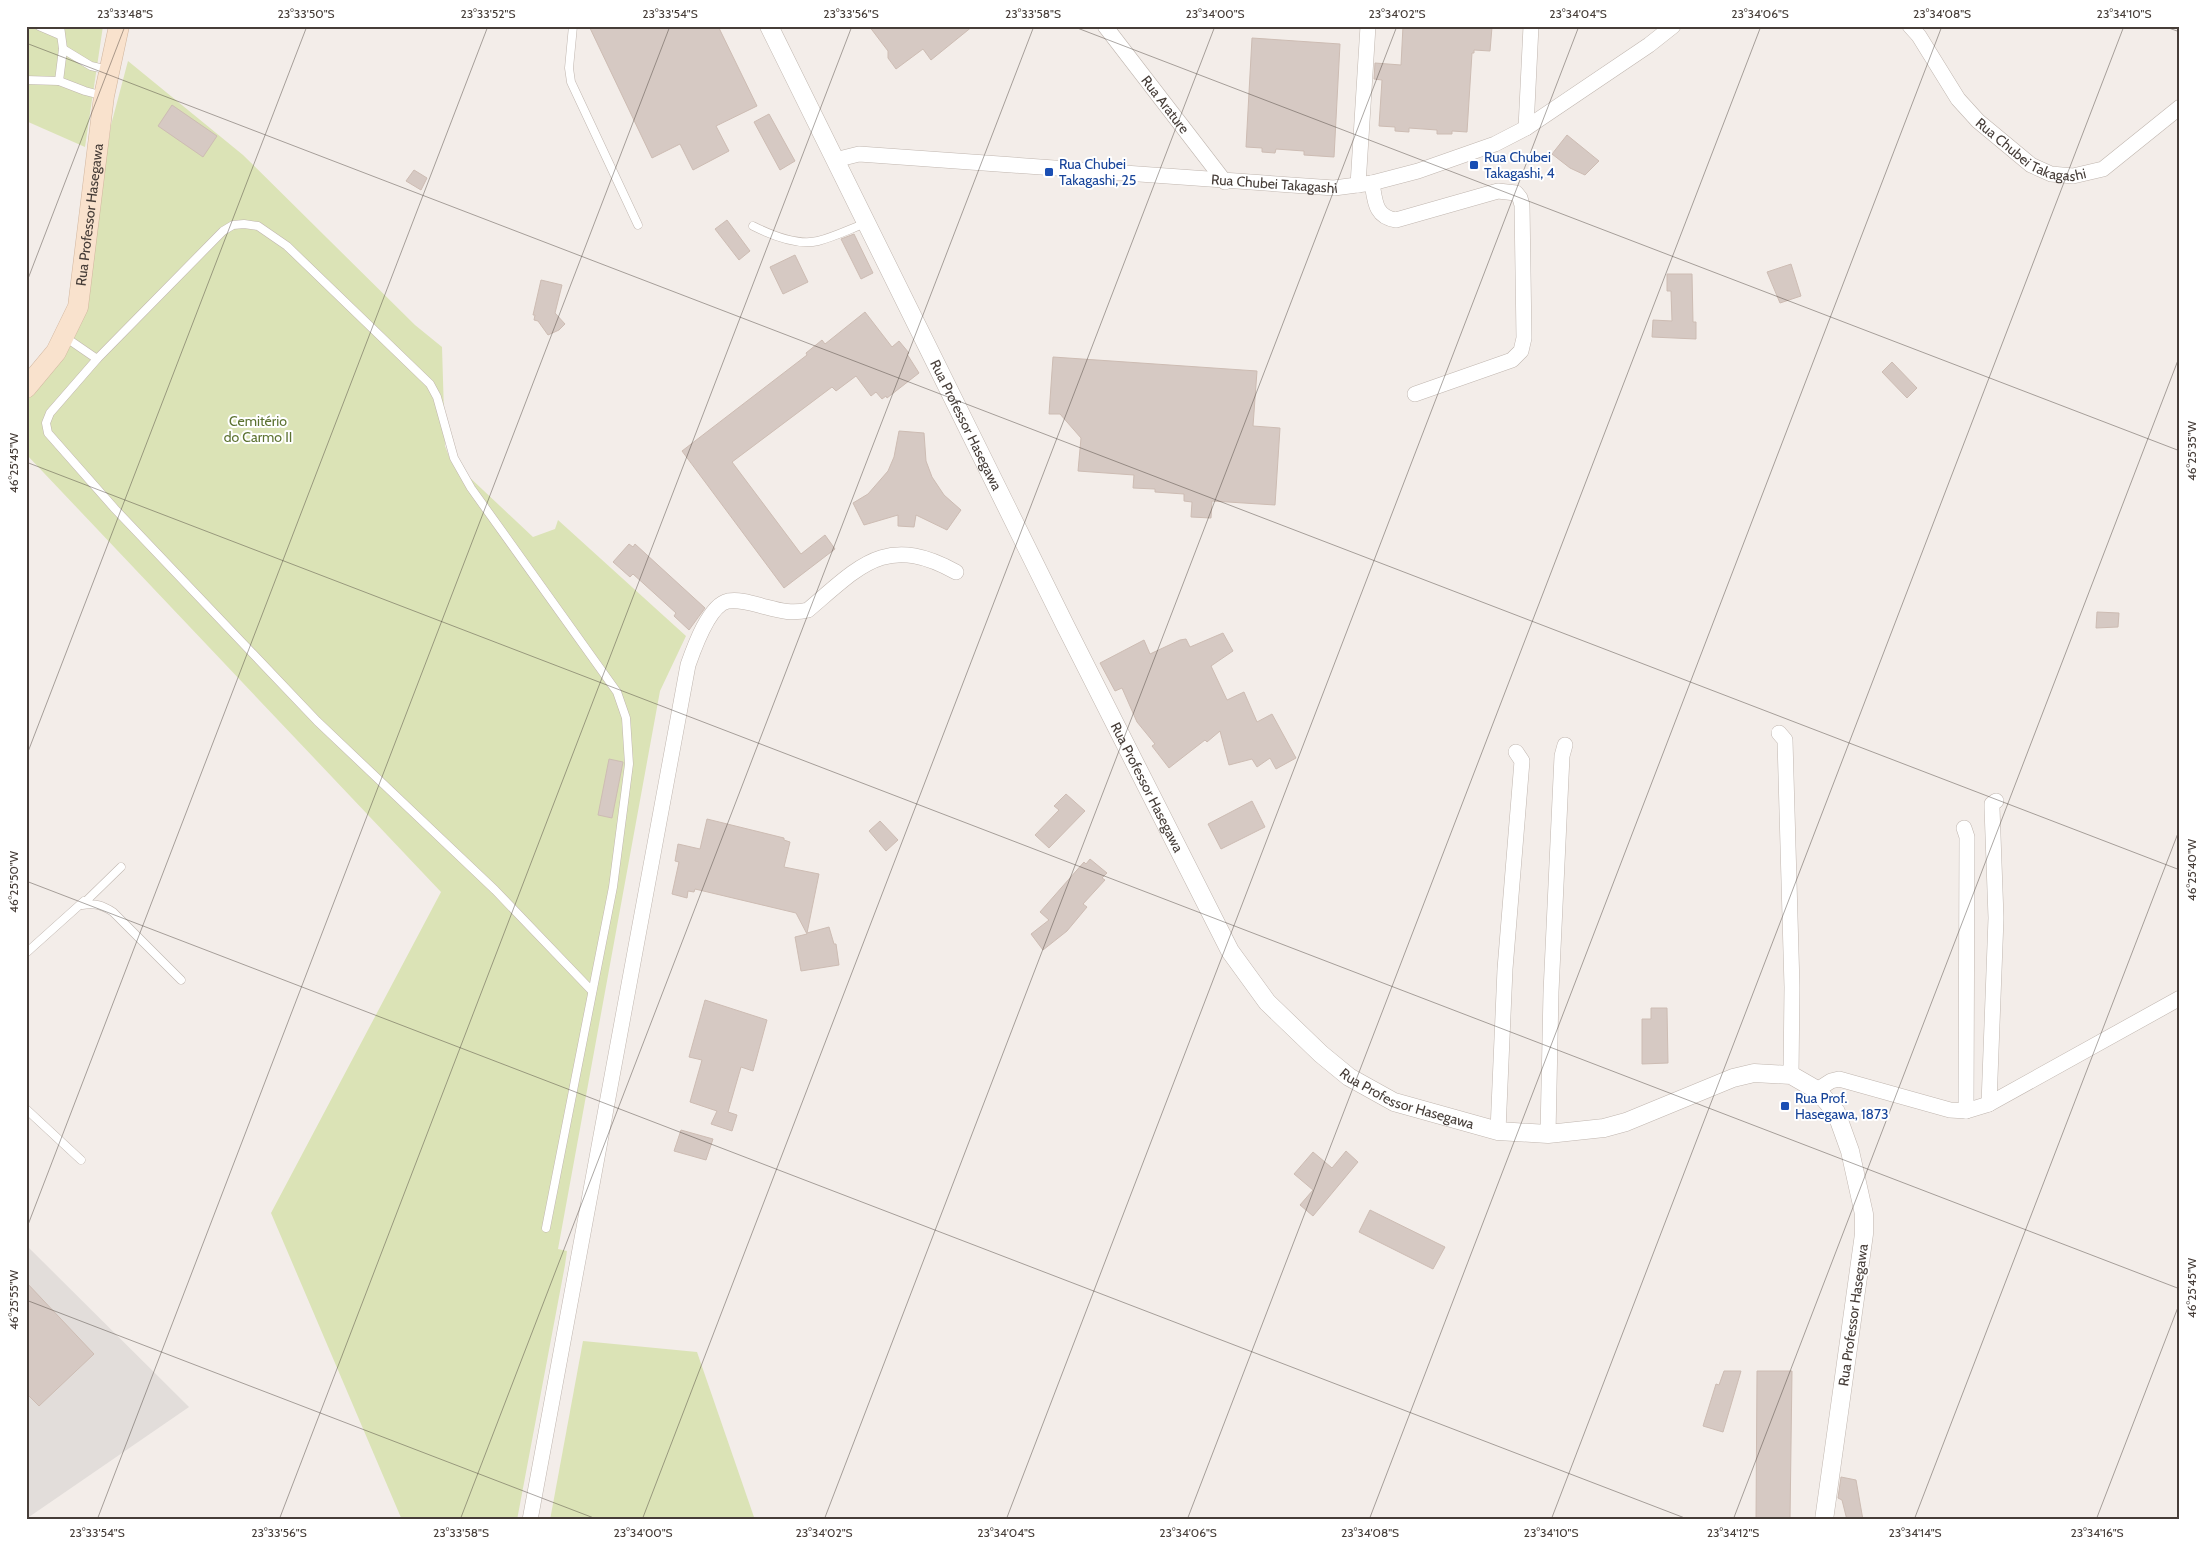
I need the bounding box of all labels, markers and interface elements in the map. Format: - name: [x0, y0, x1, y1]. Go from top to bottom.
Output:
- text: 23°33'48"S: [97, 6, 153, 21]
- text: 23°33'50"S: [277, 6, 335, 21]
- text: 23°33'52"S: [461, 6, 515, 21]
- text: 23°33'54"S: [642, 6, 698, 21]
- text: 23°33'56"S: [823, 6, 879, 21]
- text: 23°33'58"S: [1005, 6, 1061, 21]
- text: 23°34'00"S: [1185, 6, 1245, 21]
- text: 23°34'02"S: [1368, 6, 1426, 21]
- text: 23°34'04"S: [1549, 6, 1607, 21]
- text: 23°34'06"S: [1731, 6, 1789, 21]
- text: 23°34'08"S: [1913, 6, 1971, 21]
- text: 23°34'10"S: [2097, 6, 2151, 21]
- street label: Rua Arature: [1137, 72, 1193, 137]
- street label: Rua Chubei Takagashi: [1972, 114, 2088, 185]
- street label: Rua Professor Hasegawa: [72, 142, 107, 287]
- place label: Rua Chubei Takagashi, 4: [1484, 148, 1555, 182]
- place label: Rua Chubei Takagashi, 25: [1059, 155, 1136, 189]
- marker: Rua Chubei Takagashi, 4: [1468, 159, 1480, 171]
- marker: Rua Chubei Takagashi, 25: [1043, 166, 1055, 178]
- street label: Rua Chubei Takagashi: [1210, 170, 1338, 197]
- street label: Rua Professor Hasegawa: [926, 357, 1006, 494]
- park label: Cemitério do Carmo II: [224, 412, 292, 446]
- text: 46°25'35"W: [2184, 420, 2199, 481]
- text: 46°25'45"W: [6, 432, 21, 493]
- street label: Rua Professor Hasegawa: [1107, 719, 1188, 856]
- text: 46°25'40"W: [2184, 838, 2199, 901]
- text: 46°25'50"W: [6, 850, 21, 913]
- street label: Rua Professor Hasegawa: [1336, 1064, 1476, 1133]
- place label: Rua Prof. Hasegawa, 1873: [1795, 1089, 1889, 1123]
- marker: Rua Prof. Hasegawa, 1873: [1779, 1100, 1791, 1112]
- street label: Rua Professor Hasegawa: [1834, 1242, 1872, 1387]
- text: 46°25'45"W: [2184, 1257, 2199, 1318]
- text: 46°25'55"W: [6, 1269, 21, 1330]
- text: 23°33'54"S: [69, 1525, 125, 1540]
- text: 23°33'56"S: [251, 1525, 307, 1540]
- text: 23°33'58"S: [433, 1525, 489, 1540]
- text: 23°34'00"S: [613, 1525, 673, 1540]
- text: 23°34'02"S: [795, 1525, 853, 1540]
- text: 23°34'04"S: [977, 1525, 1035, 1540]
- text: 23°34'06"S: [1159, 1525, 1217, 1540]
- text: 23°34'08"S: [1341, 1525, 1399, 1540]
- text: 23°34'10"S: [1524, 1525, 1578, 1540]
- text: 23°34'12"S: [1707, 1525, 1759, 1540]
- text: 23°34'14"S: [1888, 1525, 1942, 1540]
- text: 23°34'16"S: [2070, 1525, 2124, 1540]

